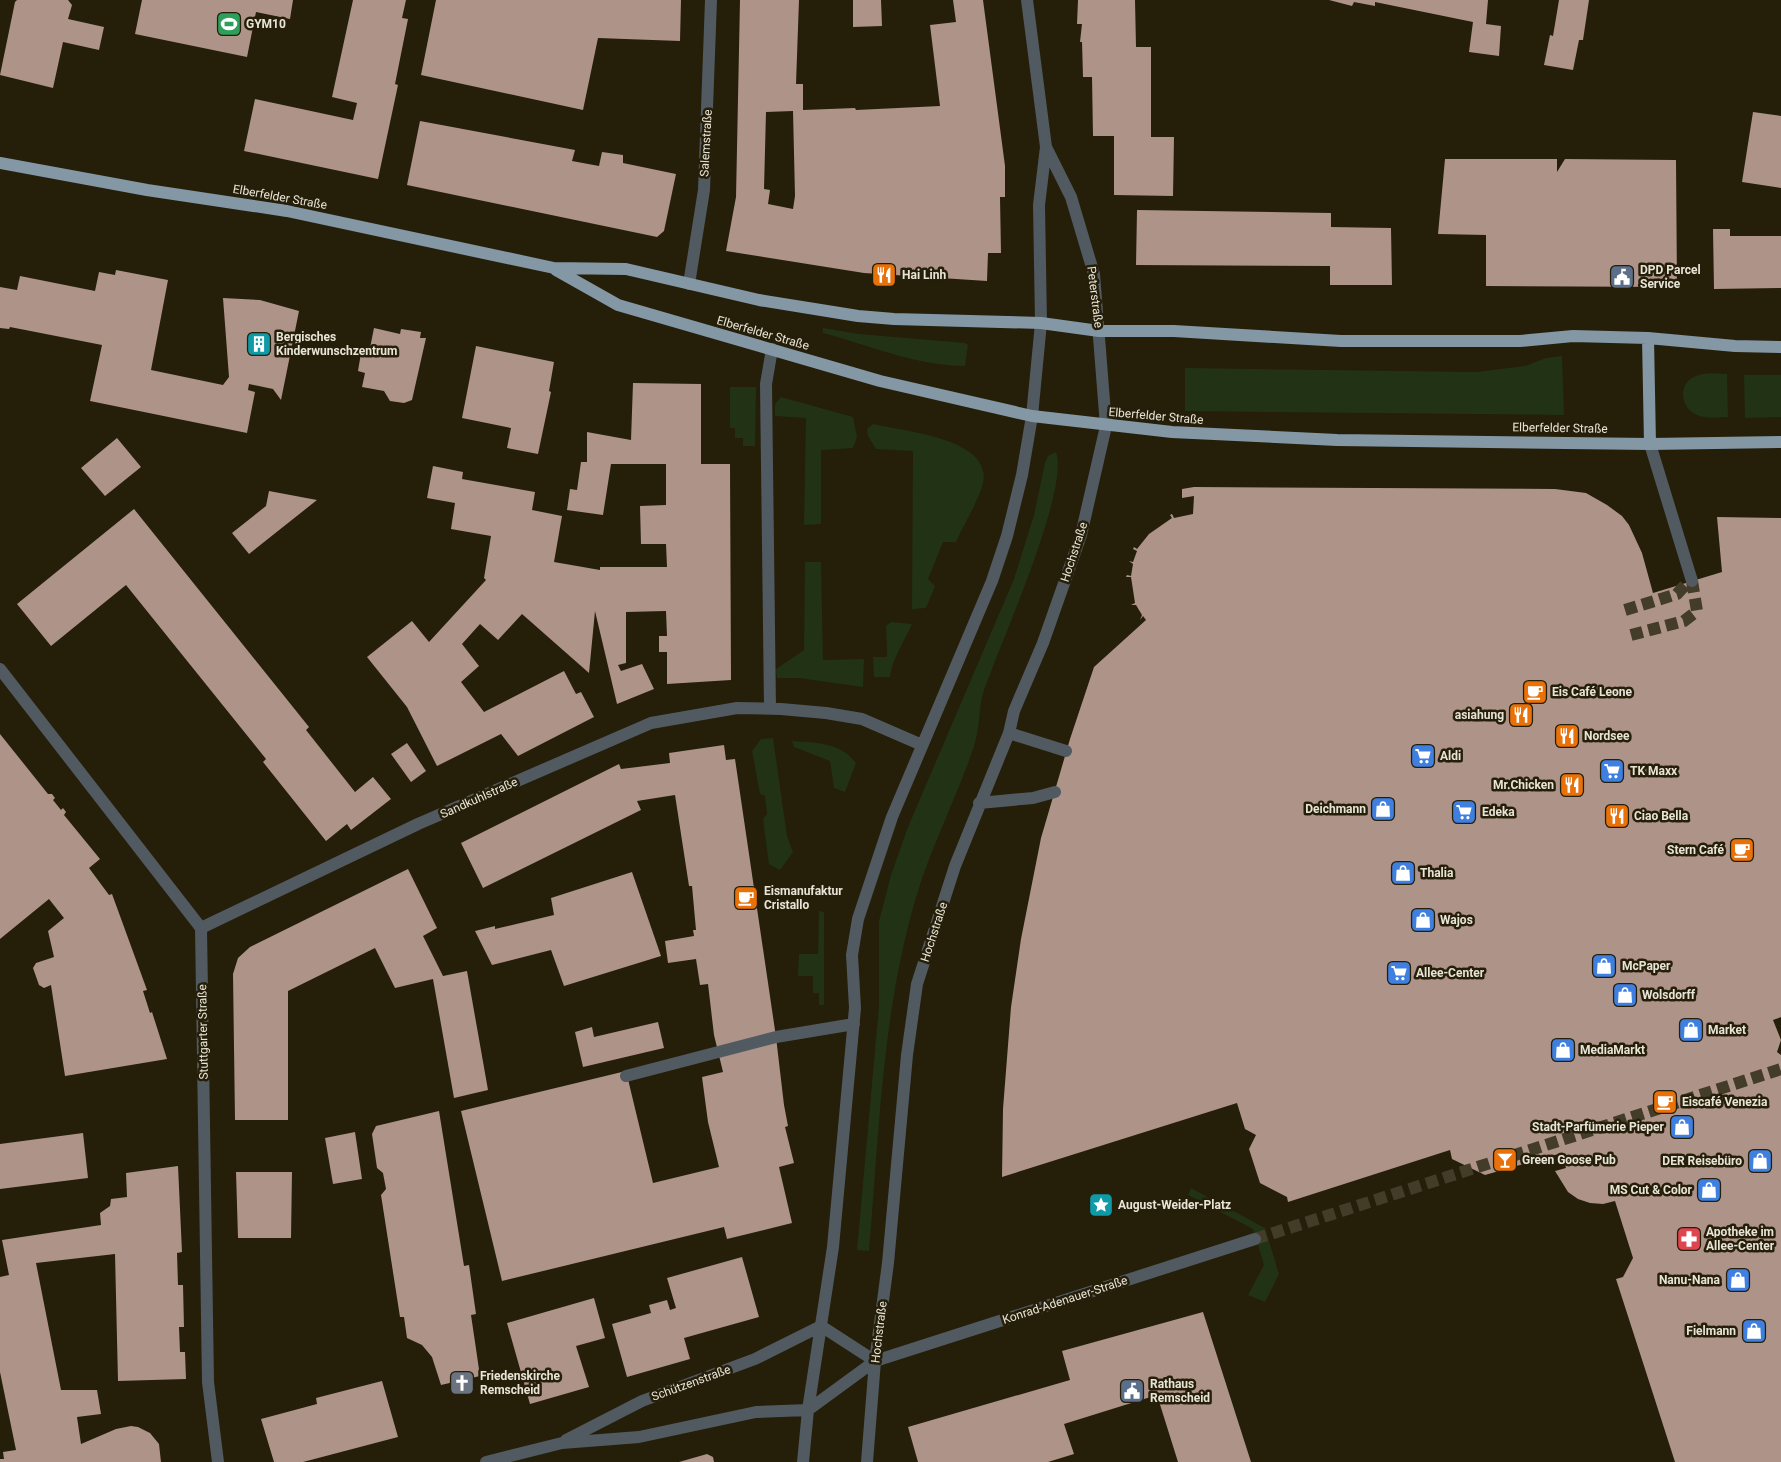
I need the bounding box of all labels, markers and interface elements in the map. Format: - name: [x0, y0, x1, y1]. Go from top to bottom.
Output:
- sports icon: GYM10: [216, 11, 242, 37]
- place label: GYM10: [246, 17, 286, 31]
- street label: Salemstraße: [697, 109, 715, 177]
- street label: Elberfelder Straße: [232, 182, 328, 212]
- restaurant icon: Hai Linh: [871, 262, 897, 288]
- place label: DPD Parcel Service: [1640, 263, 1701, 291]
- public building icon: DPD Parcel Service: [1609, 264, 1635, 290]
- street label: Peterstraße: [1084, 265, 1106, 329]
- place label: Hai Linh: [902, 268, 946, 282]
- street label: Elberfelder Straße: [715, 313, 811, 353]
- place label: Bergisches Kinderwunschzentrum: [276, 330, 397, 358]
- building icon: Bergisches Kinderwunschzentrum: [246, 331, 272, 357]
- street label: Elberfelder Straße: [1108, 405, 1204, 427]
- street label: Elberfelder Straße: [1512, 420, 1608, 436]
- street label: Hochstraße: [1058, 520, 1090, 584]
- cafe icon: Eis Café Leone: [1522, 679, 1548, 705]
- place label: Eis Café Leone: [1552, 685, 1632, 699]
- restaurant icon: asiahung: [1508, 702, 1534, 728]
- place label: asiahung: [1455, 708, 1504, 722]
- restaurant icon: Nordsee: [1554, 723, 1580, 749]
- place label: Nordsee: [1584, 729, 1630, 743]
- supermarket icon: Aldi: [1410, 743, 1436, 769]
- place label: Aldi: [1440, 749, 1461, 763]
- supermarket icon: TK Maxx: [1599, 758, 1625, 784]
- place label: TK Maxx: [1630, 764, 1678, 778]
- restaurant icon: Mr.Chicken: [1559, 772, 1585, 798]
- street label: Sandkuhlstraße: [438, 775, 520, 821]
- place label: Mr.Chicken: [1493, 778, 1554, 792]
- shop icon: Deichmann: [1370, 796, 1396, 822]
- supermarket icon: Edeka: [1451, 799, 1477, 825]
- place label: Deichmann: [1305, 802, 1366, 816]
- restaurant icon: Ciao Bella: [1604, 803, 1630, 829]
- place label: Edeka: [1482, 805, 1515, 819]
- place label: Ciao Bella: [1634, 809, 1689, 823]
- cafe icon: Stern Café: [1729, 837, 1755, 863]
- place label: Stern Café: [1667, 843, 1725, 857]
- shop icon: Thalia: [1390, 860, 1416, 886]
- place label: Thalia: [1420, 866, 1454, 880]
- place label: Eismanufaktur Cristallo: [764, 884, 843, 912]
- cafe icon: Eismanufaktur Cristallo: [733, 885, 759, 911]
- street label: Hochstraße: [918, 900, 950, 964]
- shop icon: Wajos: [1410, 907, 1436, 933]
- place label: Wajos: [1440, 913, 1473, 927]
- shop icon: McPaper: [1591, 953, 1617, 979]
- place label: McPaper: [1622, 959, 1671, 973]
- supermarket icon: Allee-Center: [1386, 960, 1412, 986]
- place label: Allee-Center: [1416, 966, 1485, 980]
- shop icon: Wolsdorff: [1612, 982, 1638, 1008]
- street label: Stuttgarter Straße: [195, 984, 211, 1080]
- place label: Wolsdorff: [1642, 988, 1696, 1002]
- shop icon: Market: [1678, 1017, 1704, 1043]
- place label: Market: [1708, 1023, 1746, 1037]
- shop icon: MediaMarkt: [1550, 1037, 1576, 1063]
- place label: MediaMarkt: [1580, 1043, 1645, 1057]
- cafe icon: Eiscafé Venezia: [1652, 1089, 1678, 1115]
- place label: Eiscafé Venezia: [1682, 1095, 1768, 1109]
- shop icon: Stadt-Parfümerie Pieper: [1669, 1114, 1695, 1140]
- place label: Stadt-Parfümerie Pieper: [1532, 1120, 1665, 1134]
- bar icon: Green Goose Pub: [1492, 1147, 1518, 1173]
- shop icon: DER Reisebüro: [1747, 1148, 1773, 1174]
- place label: Green Goose Pub: [1522, 1153, 1616, 1167]
- place label: DER Reisebüro: [1662, 1154, 1742, 1168]
- shop icon: MS Cut & Color: [1696, 1177, 1722, 1203]
- place label: MS Cut & Color: [1610, 1183, 1693, 1197]
- place icon: August-Weider-Platz: [1088, 1192, 1114, 1218]
- place label: August-Weider-Platz: [1118, 1198, 1231, 1212]
- place label: Apotheke im Allee-Center: [1706, 1225, 1775, 1253]
- pharmacy icon: Apotheke im Allee-Center: [1676, 1226, 1702, 1252]
- shop icon: Nanu-Nana: [1725, 1267, 1751, 1293]
- street label: Konrad-Adenauer-Straße: [1001, 1273, 1129, 1327]
- place label: Nanu-Nana: [1659, 1273, 1721, 1287]
- street label: Hochstraße: [868, 1300, 890, 1364]
- shop icon: Fielmann: [1741, 1318, 1767, 1344]
- place label: Fielmann: [1686, 1324, 1736, 1338]
- street label: Schützenstraße: [649, 1362, 733, 1404]
- place label: Friedenskirche Remscheid: [480, 1369, 560, 1397]
- church icon: Friedenskirche Remscheid: [449, 1370, 475, 1396]
- place label: Rathaus Remscheid: [1150, 1377, 1210, 1405]
- public building icon: Rathaus Remscheid: [1119, 1378, 1145, 1404]

